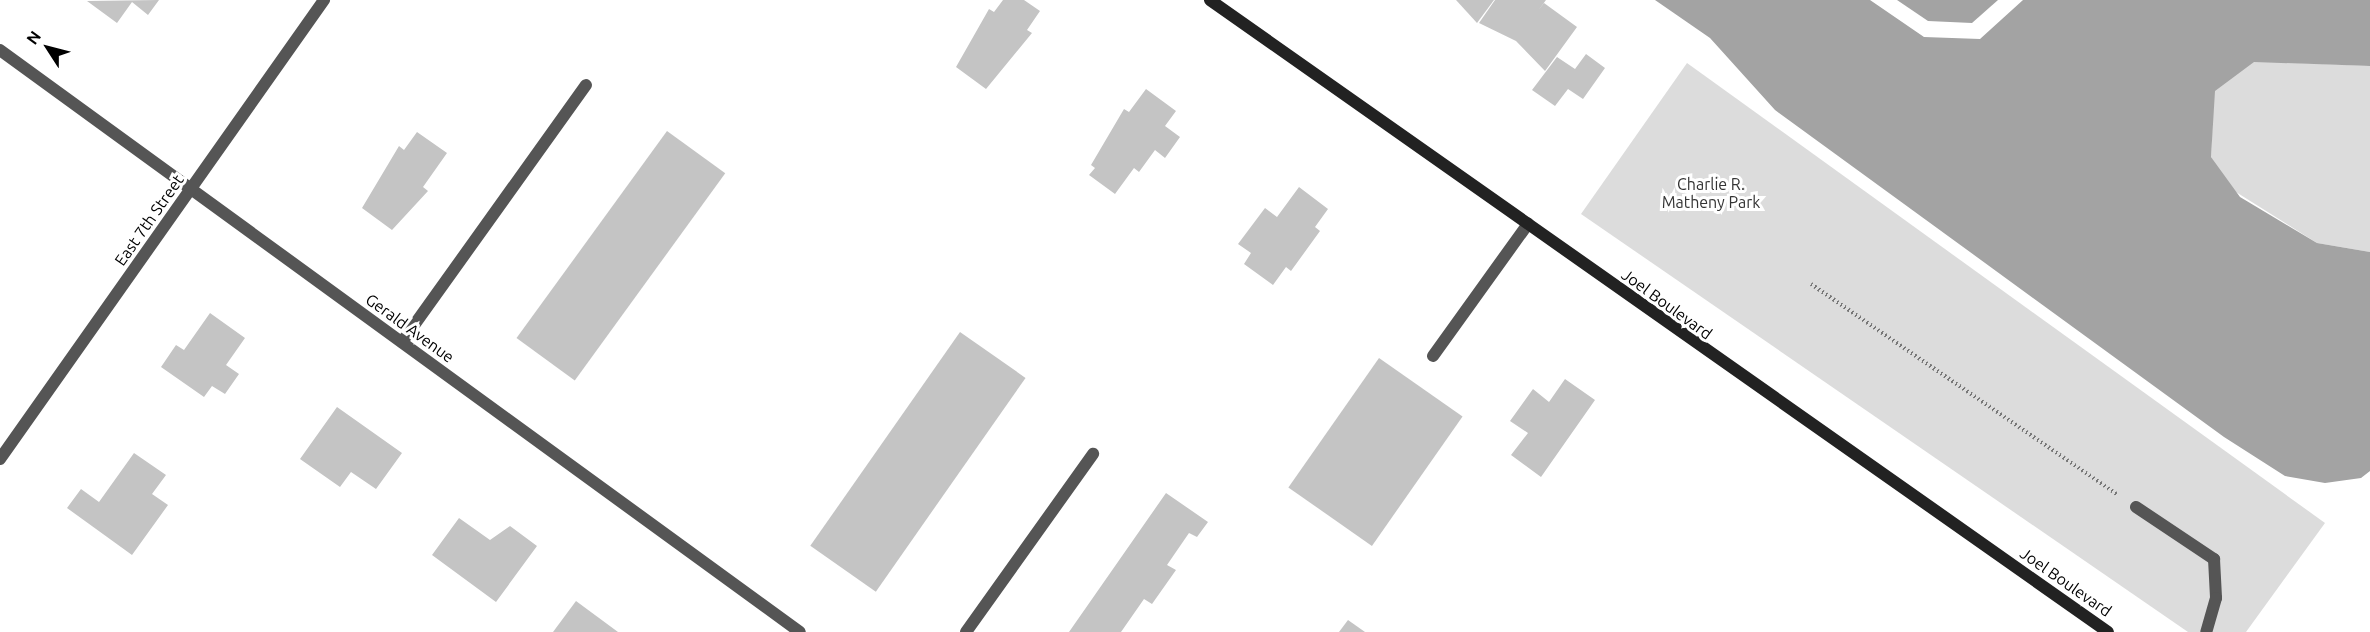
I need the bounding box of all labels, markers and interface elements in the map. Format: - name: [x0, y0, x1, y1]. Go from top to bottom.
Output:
- north arrow: [18, 18, 78, 78]
- text: N: [23, 27, 44, 48]
- street label: East 7th Street: [110, 171, 188, 269]
- park label: Charlie R. Matheny Park: [1662, 174, 1760, 212]
- street label: Joel Boulevard: [1618, 265, 1716, 343]
- street label: Gerald Avenue: [362, 289, 458, 367]
- street label: Joel Boulevard: [2017, 543, 2115, 621]

